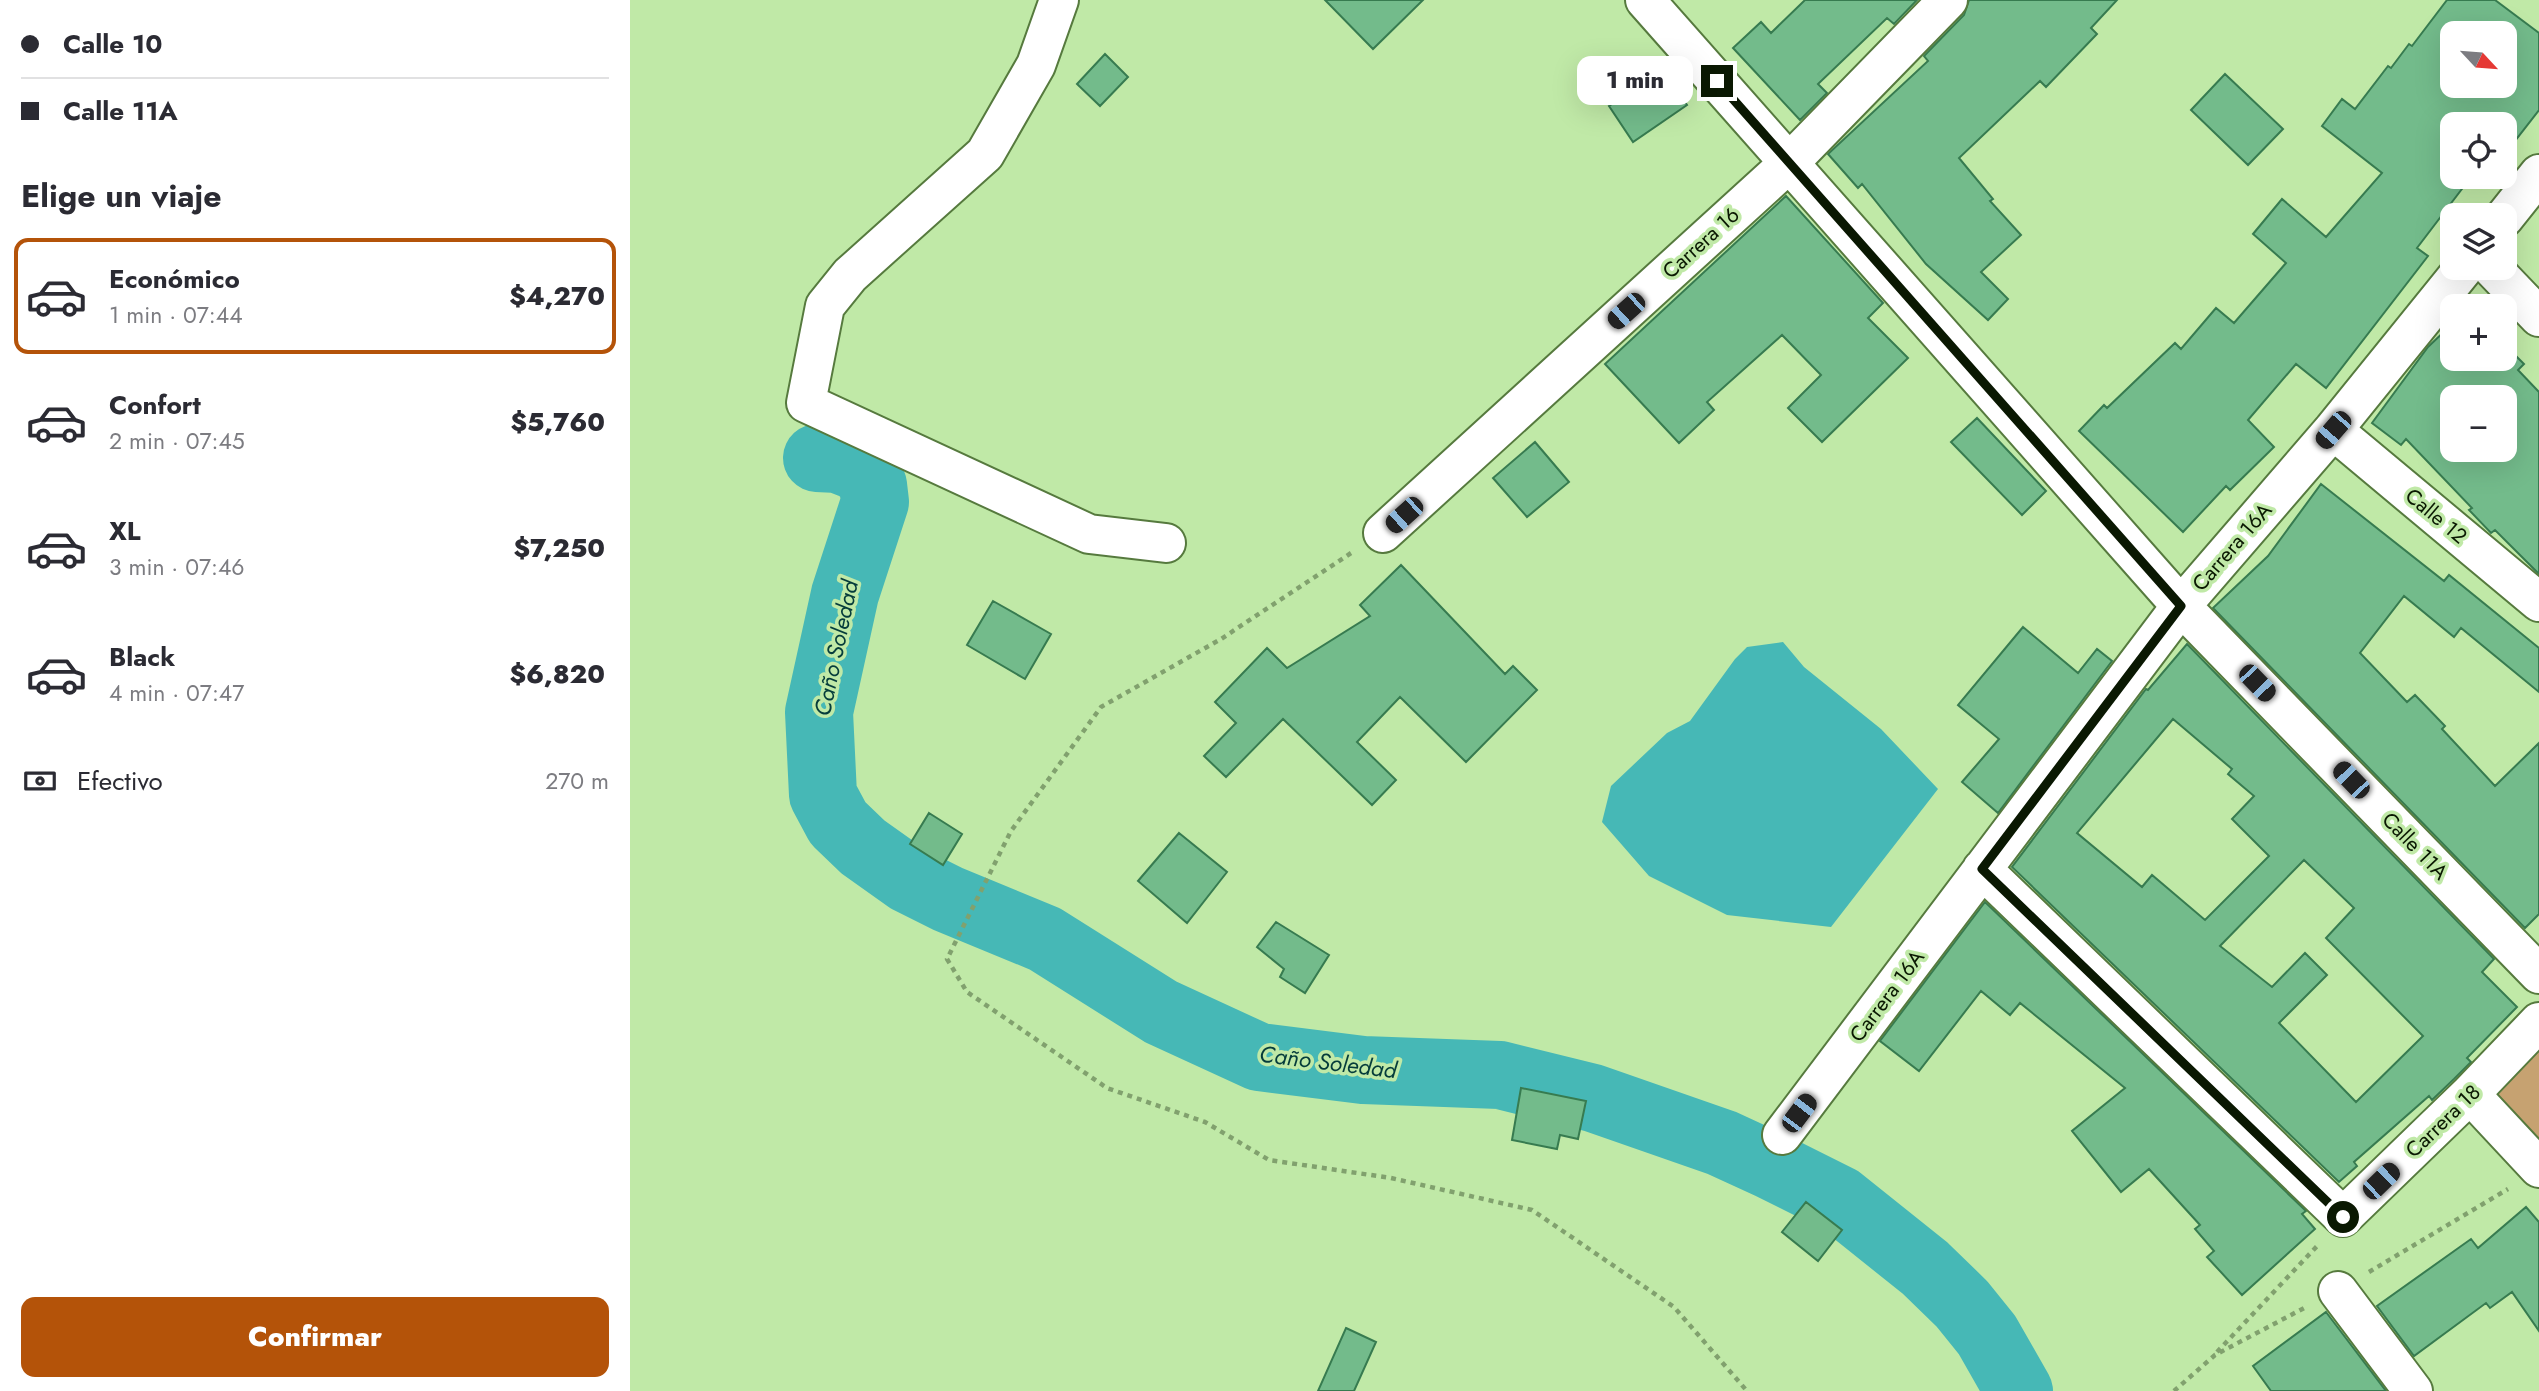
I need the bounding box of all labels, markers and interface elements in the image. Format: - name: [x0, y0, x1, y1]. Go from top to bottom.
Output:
- north arrow: [2440, 21, 2516, 98]
- map controls: [2440, 21, 2517, 462]
- text: Calle 10: [63, 25, 162, 63]
- callout: 1 min: [1577, 56, 1692, 106]
- text: 1 min: [1606, 63, 1664, 97]
- route end: [1701, 65, 1733, 97]
- text: Calle 11A: [63, 92, 178, 130]
- button: locate: [2440, 112, 2517, 189]
- text: Elige un viaje: [21, 173, 222, 219]
- street label: Carrera 16: [1656, 200, 1746, 286]
- button: layers: [2440, 203, 2517, 280]
- text: Económico: [109, 260, 240, 298]
- icon: car: [25, 265, 88, 328]
- text: $4,270: [509, 277, 605, 315]
- car: [1604, 289, 1649, 333]
- button: +: [2440, 294, 2517, 371]
- text: 1 min · 07:44: [109, 298, 243, 332]
- button: −: [2440, 385, 2517, 462]
- text: Confort: [109, 386, 201, 424]
- icon: car: [25, 391, 88, 454]
- text: $5,760: [510, 403, 605, 441]
- car: [2312, 407, 2355, 453]
- text: 2 min · 07:45: [109, 424, 245, 458]
- street label: Calle 12: [2399, 481, 2473, 551]
- car: [1382, 493, 1427, 537]
- street label: Carrera 16A: [2185, 496, 2279, 598]
- text: XL: [109, 512, 141, 550]
- icon: car: [25, 517, 88, 580]
- text: $7,250: [513, 529, 605, 567]
- text: 3 min · 07:46: [109, 550, 245, 584]
- water label: Caño Soledad: [805, 576, 867, 719]
- text: Black: [109, 638, 175, 676]
- icon: car: [25, 643, 88, 706]
- text: $6,820: [510, 655, 605, 693]
- car: [2235, 661, 2280, 705]
- text: 4 min · 07:47: [109, 676, 244, 710]
- car: [2329, 758, 2374, 802]
- icon: cash: [21, 762, 59, 800]
- text: Efectivo: [77, 762, 163, 800]
- text: 270 m: [545, 764, 609, 798]
- street label: Calle 11A: [2375, 805, 2455, 887]
- street label: Carrera 16A: [1842, 944, 1932, 1048]
- water label: Caño Soledad: [1257, 1037, 1400, 1087]
- street label: Carrera 18: [2399, 1078, 2487, 1164]
- car: [1778, 1090, 1821, 1136]
- car: [2359, 1159, 2404, 1203]
- route start: [2327, 1201, 2359, 1233]
- button: Confirmar: [21, 1297, 609, 1377]

